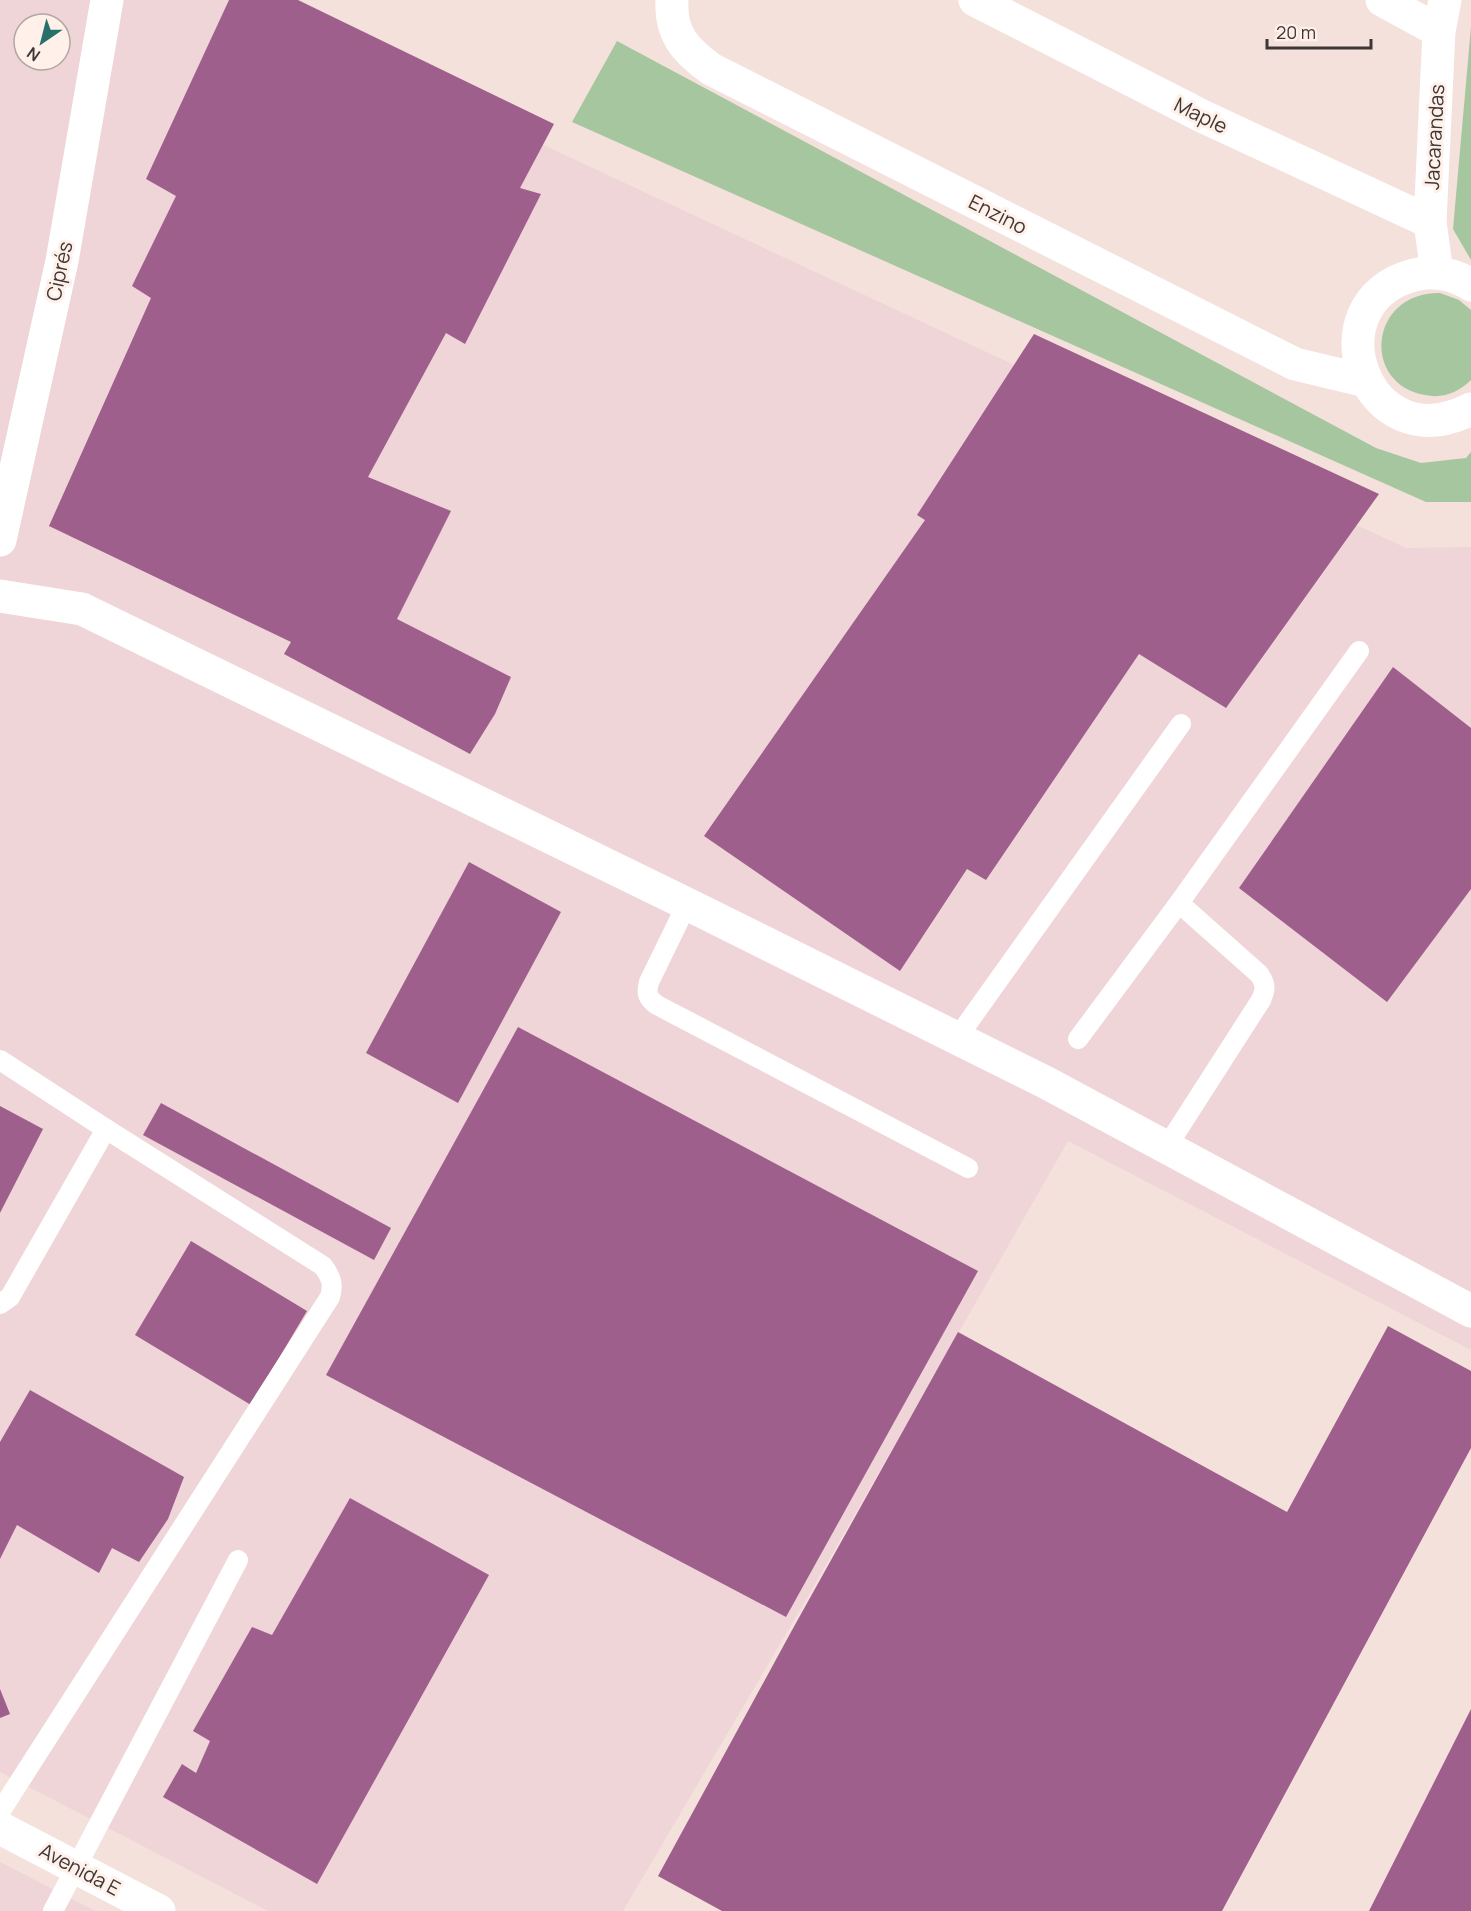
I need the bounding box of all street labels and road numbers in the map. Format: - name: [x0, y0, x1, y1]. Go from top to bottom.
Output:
- street label: Jacarandas: [1418, 84, 1450, 190]
- street label: Maple: [1170, 91, 1232, 139]
- street label: Enzino: [964, 188, 1032, 240]
- street label: Ciprés: [40, 239, 78, 303]
- street label: Avenida E: [35, 1836, 125, 1902]

